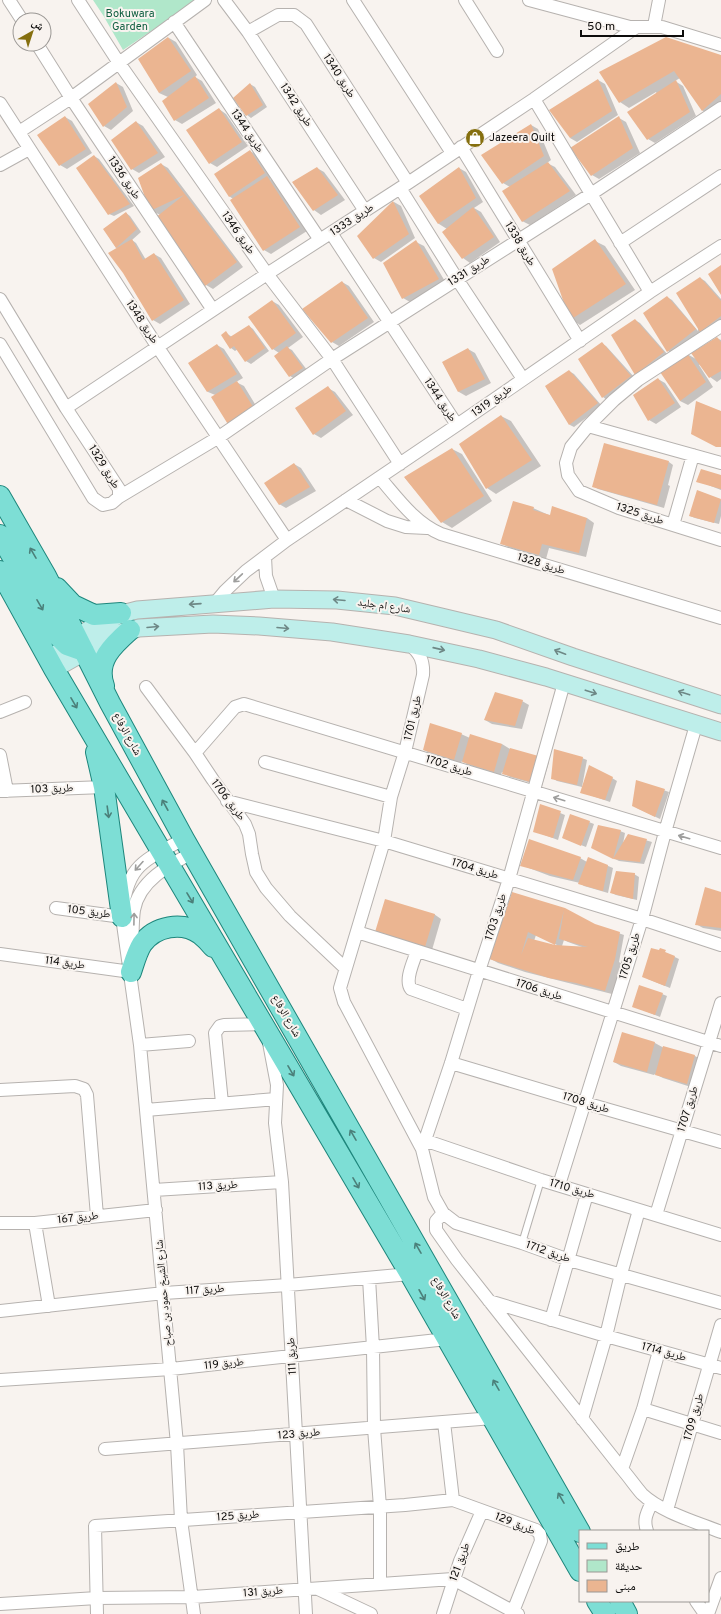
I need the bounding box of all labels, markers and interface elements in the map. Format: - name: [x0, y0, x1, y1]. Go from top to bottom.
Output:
- park label: Bokuwara Garden: [106, 7, 155, 34]
- north arrow: [12, 12, 52, 52]
- scale bar: [581, 12, 683, 38]
- text: ش: [29, 16, 47, 34]
- text: 50 m: [587, 19, 615, 35]
- street label: طريق 1340: [320, 51, 358, 101]
- street label: طريق 1342: [277, 80, 315, 130]
- street label: طريق 1344: [227, 107, 267, 155]
- shop icon: Jazeera Quilt: [464, 127, 486, 149]
- place label: Jazeera Quilt: [489, 131, 555, 145]
- street label: طريق 1336: [104, 154, 144, 202]
- street label: طريق 1333: [328, 201, 376, 239]
- street label: طريق 1346: [218, 209, 258, 257]
- street label: طريق 1338: [501, 219, 539, 269]
- street label: طريق 1331: [446, 253, 492, 289]
- street label: طريق 1348: [123, 297, 161, 347]
- street label: طريق 1344: [421, 375, 459, 425]
- street label: طريق 1319: [469, 382, 515, 420]
- street label: طريق 1329: [85, 443, 123, 491]
- street label: طريق 1325: [614, 500, 666, 528]
- one-way arrow: [28, 547, 36, 559]
- street label: طريق 1328: [515, 550, 567, 578]
- one-way arrow: [233, 573, 243, 582]
- street label: شارع ام جليد: [357, 595, 411, 617]
- one-way arrow: [333, 597, 346, 604]
- one-way arrow: [37, 599, 45, 611]
- one-way arrow: [189, 601, 202, 608]
- one-way arrow: [146, 623, 159, 631]
- one-way arrow: [276, 624, 289, 632]
- one-way arrow: [432, 646, 445, 654]
- one-way arrow: [555, 647, 567, 655]
- one-way arrow: [585, 689, 598, 696]
- one-way arrow: [678, 689, 691, 696]
- street label: طريق 1701: [401, 694, 425, 742]
- one-way arrow: [70, 697, 78, 709]
- street label: شارع الرفاع: [109, 710, 145, 758]
- street label: طريق 1702: [424, 752, 474, 780]
- street label: طريق 1706: [208, 777, 248, 823]
- street label: طريق 103: [30, 781, 74, 797]
- one-way arrow: [553, 795, 566, 802]
- one-way arrow: [161, 799, 169, 811]
- one-way arrow: [104, 805, 112, 818]
- one-way arrow: [677, 833, 690, 840]
- street label: طريق 1704: [450, 855, 500, 883]
- one-way arrow: [135, 861, 144, 872]
- one-way arrow: [186, 892, 194, 904]
- street label: طريق 1703: [482, 892, 510, 942]
- street label: طريق 105: [67, 902, 111, 922]
- one-way arrow: [130, 913, 138, 926]
- street label: طريق 1705: [616, 931, 644, 981]
- street label: طريق 114: [44, 953, 86, 973]
- street label: طريق 1706: [514, 976, 564, 1004]
- street label: شارع الرفاع: [268, 992, 304, 1040]
- one-way arrow: [287, 1065, 295, 1077]
- street label: طريق 1707: [674, 1084, 702, 1134]
- street label: طريق 1708: [561, 1089, 611, 1117]
- one-way arrow: [349, 1129, 357, 1141]
- street label: طريق 1710: [548, 1176, 596, 1202]
- one-way arrow: [353, 1177, 361, 1189]
- street label: طريق 113: [198, 1178, 238, 1194]
- street label: طريق 167: [57, 1209, 99, 1227]
- street label: طريق 1712: [524, 1238, 572, 1266]
- street label: شارع الشيخ حمود بن صباح: [152, 1239, 176, 1347]
- one-way arrow: [413, 1242, 421, 1254]
- street label: شارع الرفاع: [428, 1274, 464, 1322]
- street label: طريق 117: [185, 1282, 225, 1298]
- one-way arrow: [419, 1289, 426, 1301]
- street label: طريق 111: [284, 1337, 300, 1375]
- street label: طريق 1714: [640, 1339, 688, 1365]
- street label: طريق 119: [203, 1355, 245, 1373]
- one-way arrow: [492, 1379, 500, 1391]
- street label: طريق 1709: [681, 1392, 707, 1442]
- street label: طريق 123: [277, 1425, 321, 1443]
- one-way arrow: [556, 1492, 564, 1504]
- street label: طريق 125: [216, 1508, 260, 1524]
- street label: طريق 129: [493, 1510, 537, 1538]
- legend: [579, 1530, 709, 1602]
- text: طريق: [615, 1539, 640, 1555]
- street label: طريق 121: [447, 1541, 473, 1583]
- text: حديقة: [615, 1559, 643, 1575]
- text: مبنى: [615, 1579, 636, 1595]
- street label: طريق 131: [243, 1584, 283, 1600]

